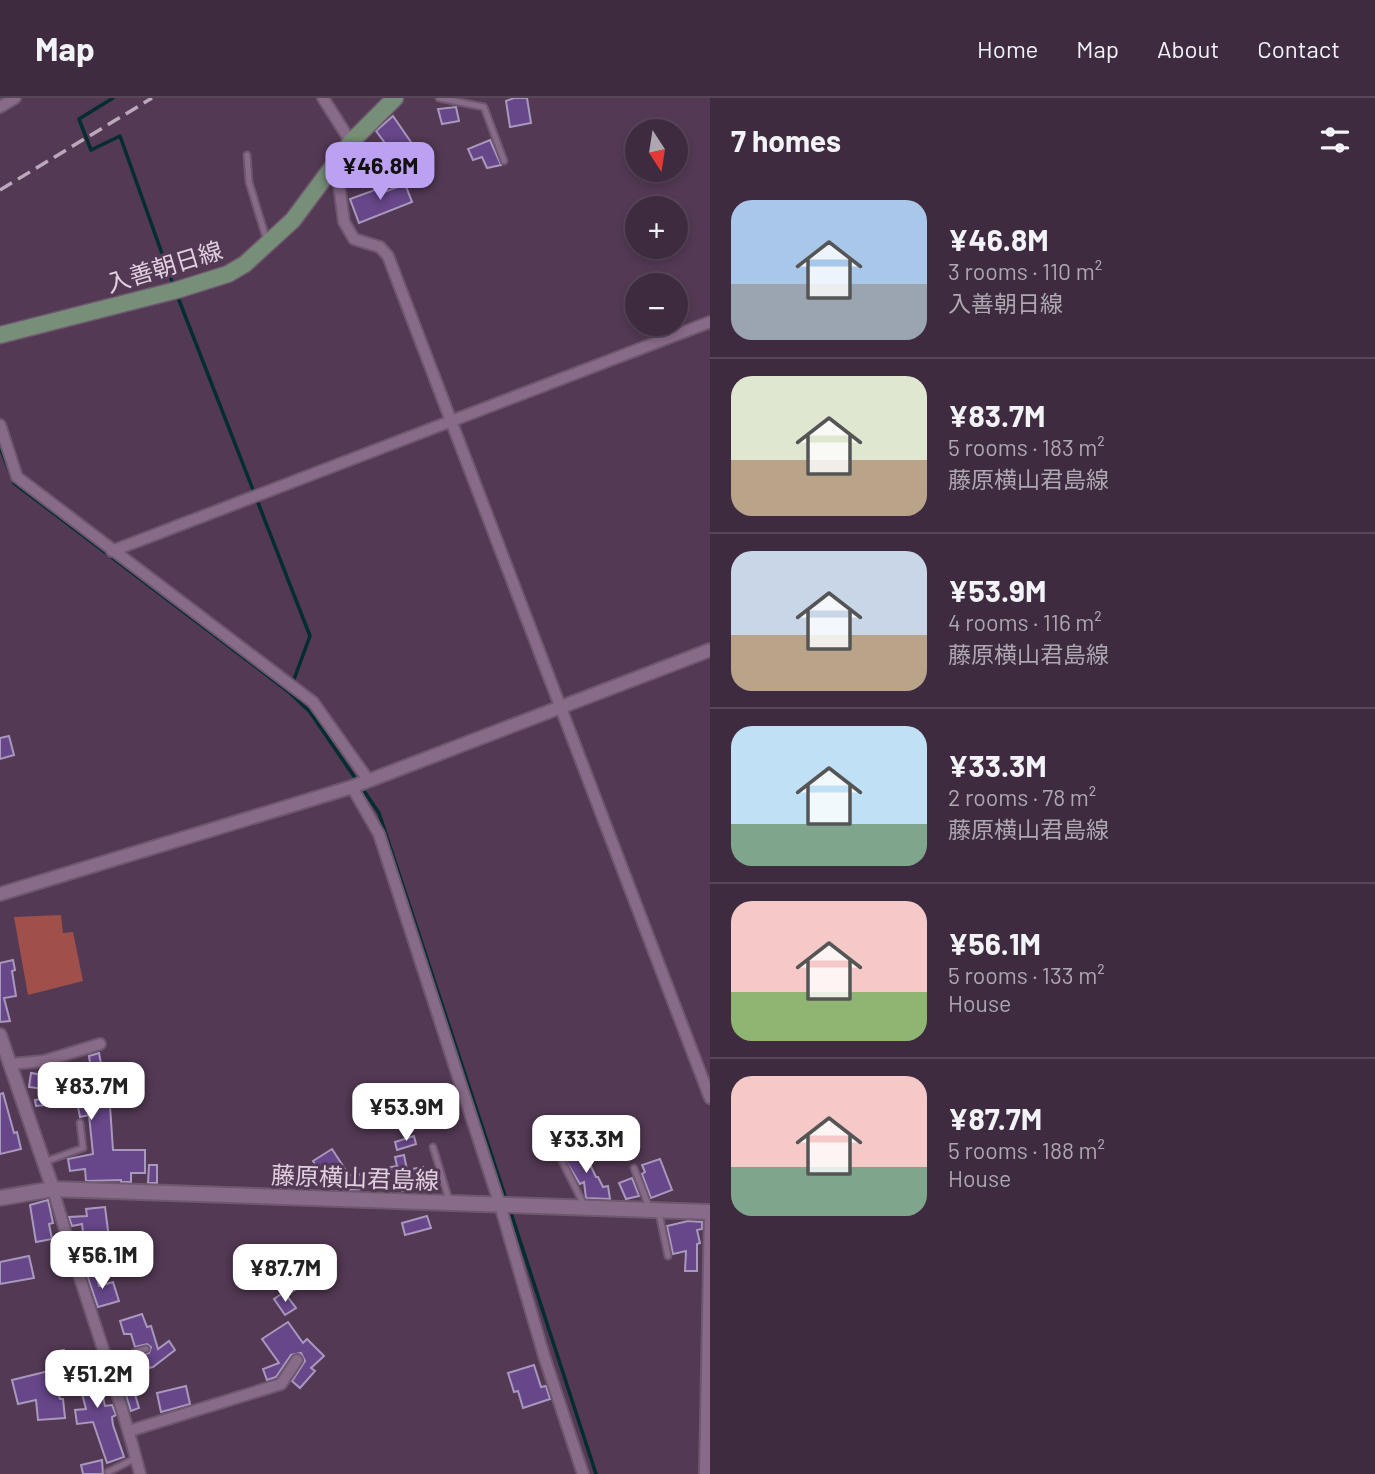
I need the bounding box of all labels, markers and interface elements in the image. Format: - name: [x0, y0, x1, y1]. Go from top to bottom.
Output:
- text: Map: [35, 28, 95, 68]
- text: Home: [977, 34, 1038, 63]
- text: Map: [1076, 34, 1119, 63]
- text: About: [1157, 34, 1219, 63]
- text: Contact: [1257, 34, 1340, 63]
- north arrow: [625, 119, 688, 182]
- map controls: [625, 119, 688, 336]
- icon: filters: [1316, 121, 1354, 159]
- text: 7 homes: [731, 122, 841, 158]
- pin: ¥46.8M: [323, 142, 437, 202]
- text: ¥46.8M: [341, 151, 419, 179]
- button: +: [625, 196, 688, 259]
- text: ¥46.8M: [948, 221, 1049, 257]
- icon: home: [787, 228, 871, 312]
- street label: 入善朝日線: [102, 235, 226, 297]
- text: 3 rooms · 110 m²: [948, 257, 1102, 285]
- button: −: [625, 273, 688, 336]
- text: 入善朝日線: [948, 289, 1063, 317]
- text: ¥83.7M: [948, 397, 1045, 433]
- icon: home: [787, 404, 871, 488]
- text: 5 rooms · 183 m²: [948, 433, 1105, 461]
- text: 藤原横山君島線: [948, 465, 1109, 493]
- text: ¥53.9M: [948, 572, 1046, 608]
- icon: home: [787, 579, 871, 663]
- text: 4 rooms · 116 m²: [948, 608, 1102, 636]
- text: 藤原横山君島線: [948, 640, 1109, 668]
- text: ¥33.3M: [948, 747, 1047, 783]
- icon: home: [787, 754, 871, 838]
- text: 2 rooms · 78 m²: [948, 783, 1096, 811]
- text: 藤原横山君島線: [948, 815, 1109, 843]
- text: ¥56.1M: [948, 925, 1041, 961]
- icon: home: [787, 929, 871, 1013]
- text: 5 rooms · 133 m²: [948, 961, 1105, 989]
- text: House: [948, 989, 1011, 1017]
- pin: ¥83.7M: [34, 1062, 148, 1122]
- text: ¥83.7M: [54, 1071, 128, 1099]
- pin: ¥53.9M: [349, 1084, 463, 1143]
- text: ¥53.9M: [368, 1092, 444, 1120]
- text: ¥87.7M: [948, 1100, 1042, 1136]
- icon: home: [787, 1104, 871, 1188]
- pin: ¥33.3M: [529, 1116, 643, 1175]
- text: ¥33.3M: [548, 1124, 624, 1152]
- text: 5 rooms · 188 m²: [948, 1136, 1105, 1164]
- street label: 藤原横山君島線: [271, 1160, 439, 1194]
- text: House: [948, 1164, 1011, 1192]
- pin: ¥56.1M: [45, 1232, 159, 1291]
- text: ¥56.1M: [66, 1240, 138, 1268]
- pin: ¥87.7M: [228, 1244, 342, 1304]
- text: ¥87.7M: [249, 1253, 321, 1281]
- pin: ¥51.2M: [40, 1350, 154, 1410]
- text: ¥51.2M: [61, 1359, 133, 1387]

